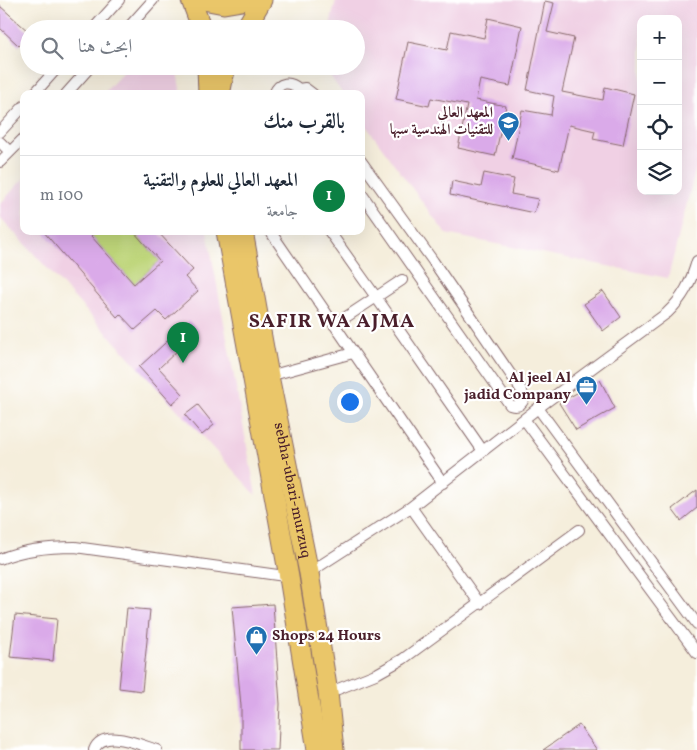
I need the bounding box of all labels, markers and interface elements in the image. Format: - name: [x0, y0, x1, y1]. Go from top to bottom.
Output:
- map controls: [637, 15, 682, 195]
- button: +: [637, 15, 682, 60]
- search box: [20, 20, 365, 75]
- icon: search: [38, 34, 66, 62]
- text: ابحث هنا: [78, 34, 132, 60]
- button: −: [637, 60, 682, 105]
- place label: المعهد العالي للتقنيات الهندسية سبها: [390, 103, 493, 141]
- button: locate: [637, 105, 682, 150]
- text: بالقرب منك: [263, 108, 345, 137]
- school or university icon: المعهد العالي للتقنيات الهندسية سبها: [497, 110, 521, 141]
- button: layers: [637, 150, 682, 195]
- text: المعهد العالي للعلوم والتقنية: [143, 168, 298, 194]
- text: 100 m: [40, 185, 83, 207]
- text: 1: [326, 185, 332, 207]
- text: جامعة: [266, 201, 298, 223]
- district label: SAFIR WA AJMA: [249, 308, 415, 336]
- pin: 1: [167, 322, 199, 363]
- place label: Al jeel Al jadid Company: [464, 368, 572, 406]
- office icon: Al jeel Al jadid Company: [575, 375, 599, 406]
- your location: [337, 389, 363, 415]
- street label: sebha-ubari-murzuq: [268, 421, 316, 561]
- shop icon: Shops 24 Hours: [244, 624, 268, 655]
- place label: Shops 24 Hours: [272, 626, 381, 647]

